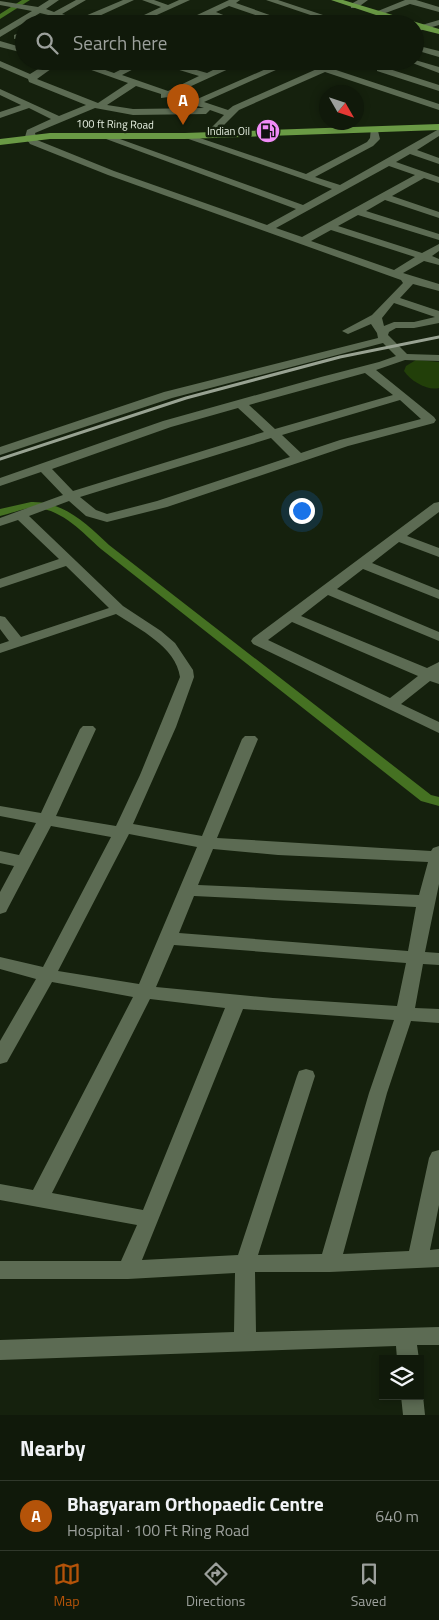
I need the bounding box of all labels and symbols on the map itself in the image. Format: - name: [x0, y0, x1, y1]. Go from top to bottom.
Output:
- pin: A: [167, 84, 199, 125]
- north arrow: [319, 85, 364, 130]
- street label: 100 ft Ring Road: [76, 115, 154, 133]
- fuel station icon: Indian Oil: [255, 118, 281, 144]
- place label: Indian Oil: [207, 123, 250, 139]
- your location: [289, 498, 315, 524]

